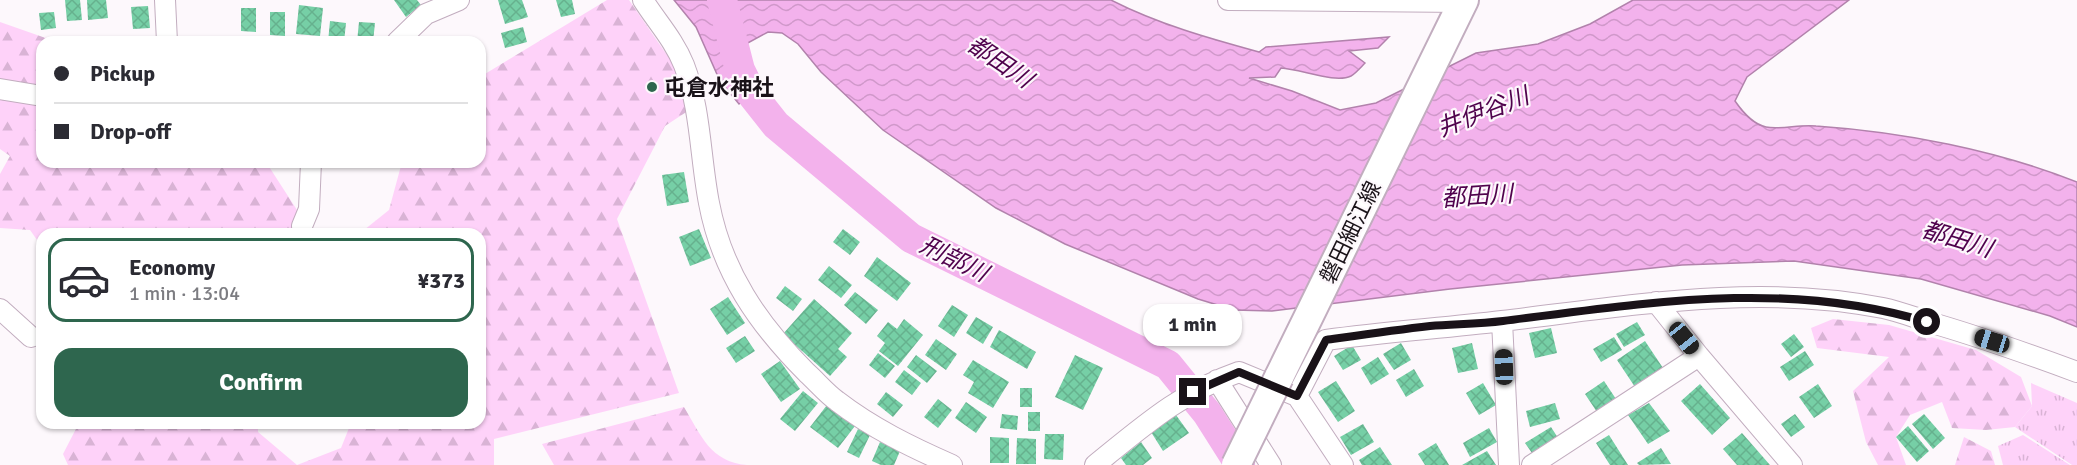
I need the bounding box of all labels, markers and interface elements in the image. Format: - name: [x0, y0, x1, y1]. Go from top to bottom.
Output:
- water label: 都田川: [962, 29, 1041, 96]
- text: Pickup: [90, 60, 155, 87]
- place label: 屯倉水神社: [664, 74, 774, 101]
- marker: 屯倉水神社: [645, 80, 659, 94]
- water label: 井伊谷川: [1433, 80, 1536, 143]
- text: Drop-off: [90, 118, 171, 145]
- street label: 磐田細江線: [1314, 177, 1387, 288]
- water label: 都田川: [1440, 178, 1517, 213]
- water label: 都田川: [1918, 214, 1999, 265]
- water label: 刑部川: [915, 230, 996, 290]
- icon: car: [57, 253, 111, 307]
- text: Economy: [129, 254, 215, 281]
- text: ¥373: [417, 267, 465, 294]
- text: 1 min · 13:04: [129, 281, 240, 306]
- callout: 1 min: [1144, 305, 1242, 347]
- route start: [1913, 308, 1940, 335]
- text: 1 min: [1168, 312, 1217, 337]
- car: [1666, 318, 1702, 358]
- car: [1972, 327, 2012, 355]
- button: Confirm: [54, 348, 468, 417]
- car: [1494, 349, 1514, 385]
- route end: [1179, 378, 1206, 405]

